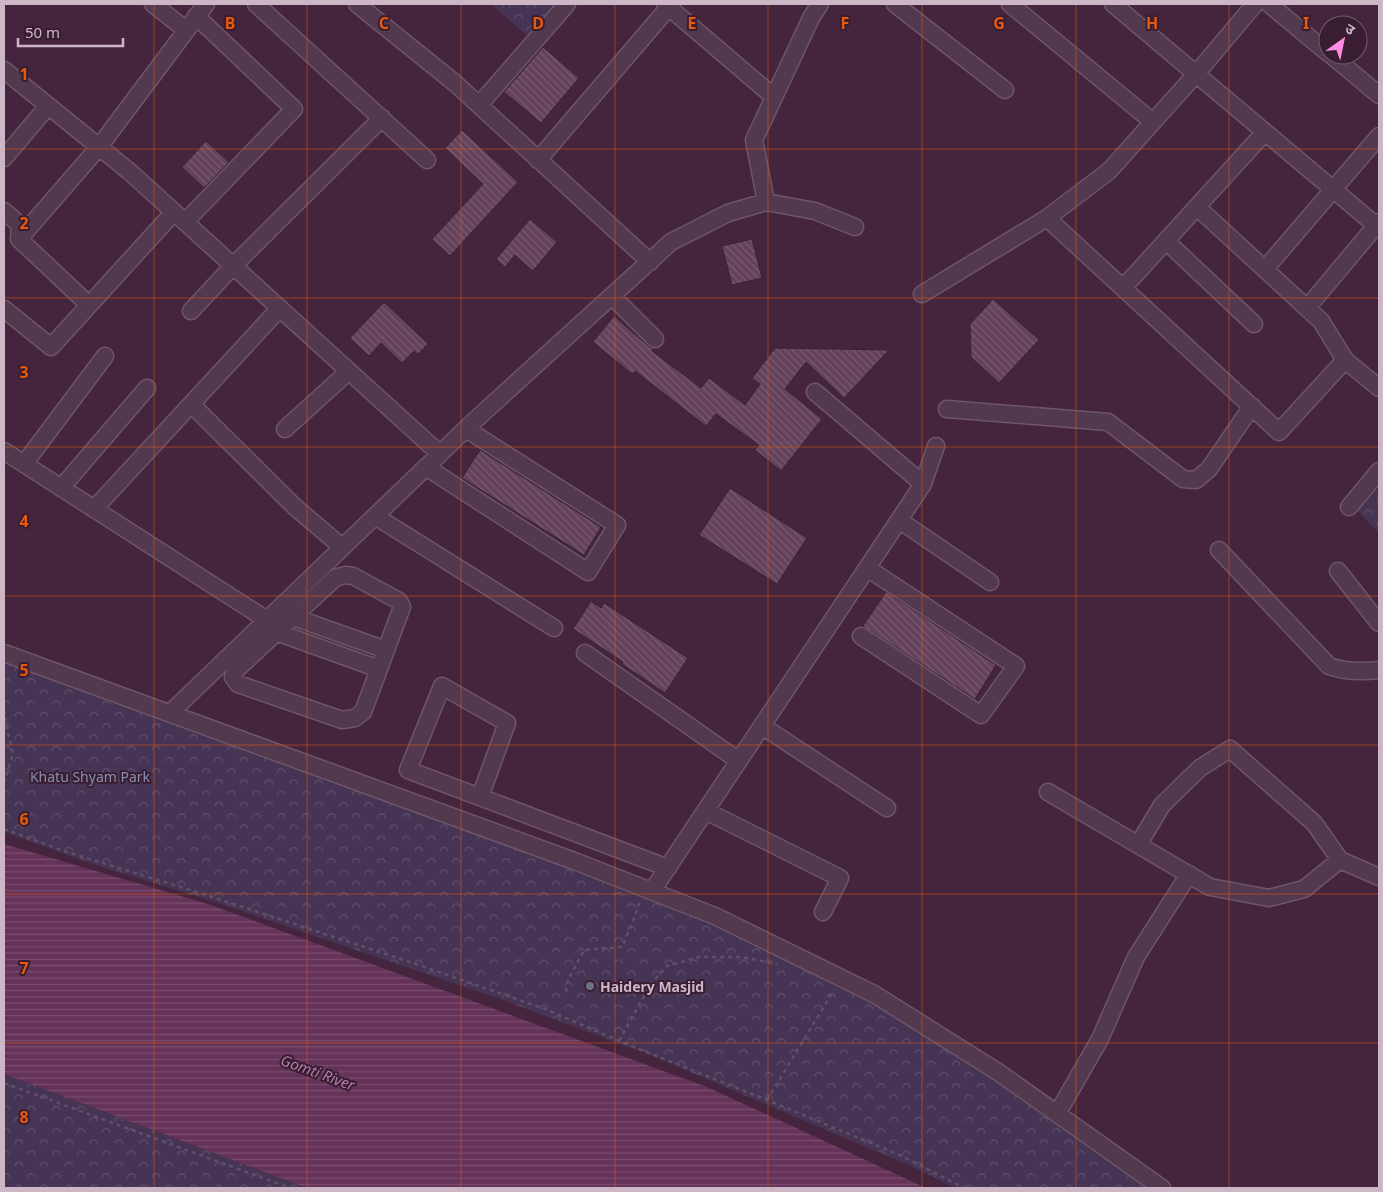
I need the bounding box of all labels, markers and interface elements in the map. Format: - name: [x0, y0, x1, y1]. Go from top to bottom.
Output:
- text: B: [225, 12, 235, 34]
- text: C: [379, 12, 389, 34]
- text: D: [532, 12, 544, 34]
- text: E: [688, 12, 697, 34]
- text: F: [841, 12, 849, 34]
- text: G: [993, 12, 1005, 34]
- text: H: [1146, 12, 1158, 34]
- text: I: [1303, 12, 1309, 34]
- scale bar: [18, 15, 122, 47]
- north arrow: [1318, 15, 1368, 65]
- text: उ: [1342, 18, 1360, 39]
- text: 50 m: [25, 22, 60, 42]
- text: 1: [19, 63, 29, 85]
- text: 2: [19, 212, 29, 234]
- text: 3: [19, 361, 29, 383]
- text: 4: [19, 510, 29, 532]
- text: 5: [19, 659, 29, 681]
- park label: Khatu Shyam Park: [30, 767, 151, 786]
- text: 6: [19, 808, 29, 830]
- text: 7: [19, 957, 29, 979]
- place label: Haidery Masjid: [600, 977, 704, 996]
- marker: Haidery Masjid: [584, 980, 596, 992]
- water label: Gomti River: [278, 1049, 359, 1095]
- text: 8: [19, 1106, 29, 1128]

